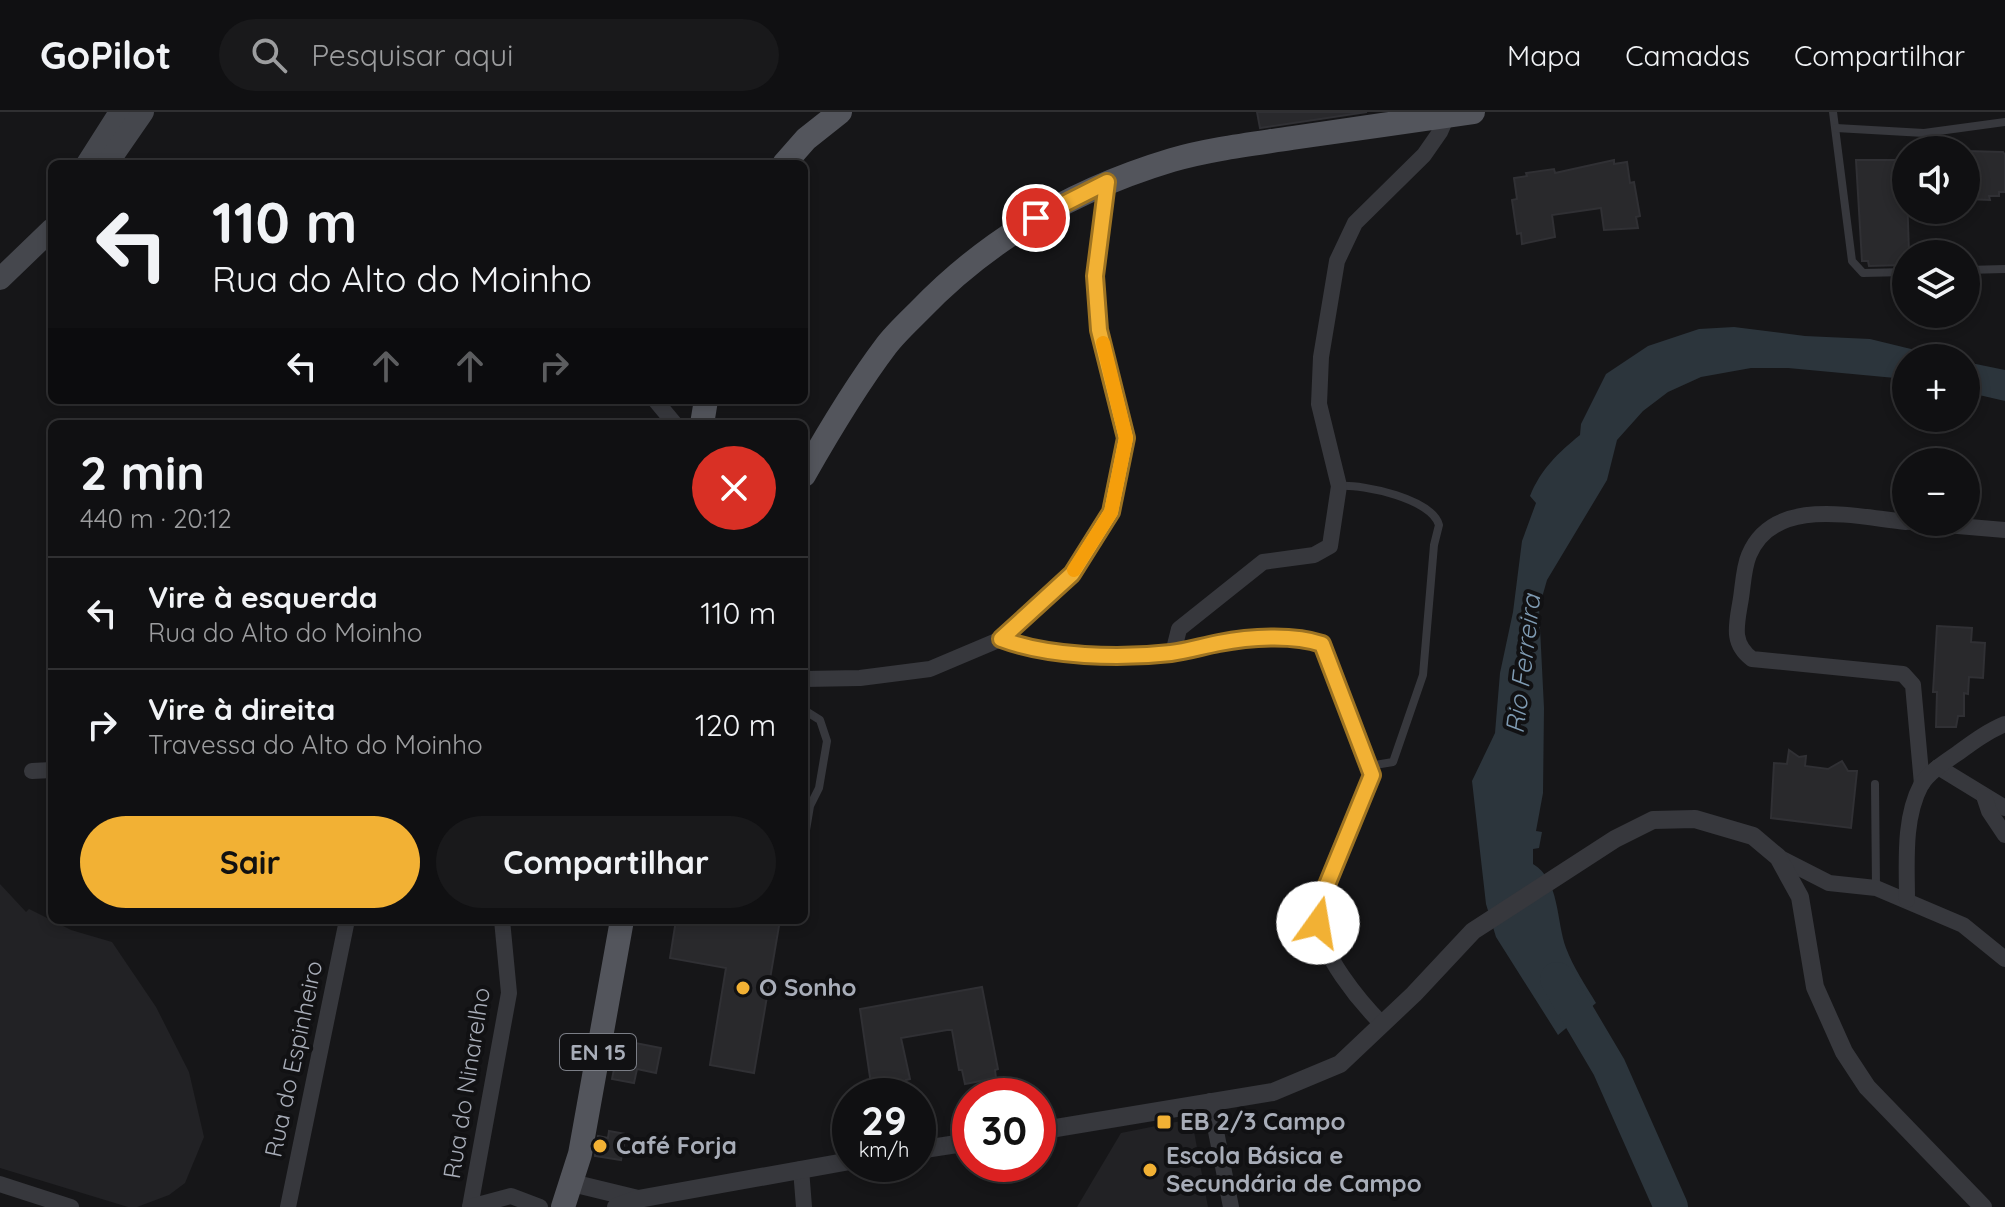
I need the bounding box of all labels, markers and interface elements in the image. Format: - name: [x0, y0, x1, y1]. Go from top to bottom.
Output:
- search box: [219, 19, 779, 91]
- text: GoPilot: [40, 31, 171, 79]
- icon: search: [247, 33, 291, 77]
- text: Pesquisar aqui: [311, 36, 514, 74]
- text: Mapa: [1507, 38, 1581, 73]
- text: Camadas: [1625, 38, 1750, 73]
- text: Compartilhar: [1794, 38, 1965, 73]
- map controls: [1892, 136, 1980, 536]
- button: sound: [1892, 136, 1980, 224]
- pin: [1002, 184, 1070, 252]
- text: 110 m: [212, 187, 357, 257]
- icon: left: [80, 192, 184, 296]
- icon: arrive: [1014, 196, 1058, 240]
- button: layers: [1892, 240, 1980, 328]
- text: Rua do Alto do Moinho: [212, 256, 592, 301]
- icon: left: [280, 344, 324, 388]
- icon: ahead: [364, 344, 408, 388]
- icon: ahead: [448, 344, 492, 388]
- icon: right: [532, 344, 576, 388]
- button: +: [1892, 344, 1980, 432]
- text: 2 min: [80, 442, 205, 502]
- button: close: [692, 446, 776, 530]
- button: −: [1892, 448, 1980, 536]
- text: 440 m · 20:12: [80, 502, 232, 535]
- text: Vire à esquerda: [148, 578, 377, 616]
- icon: left: [80, 591, 124, 635]
- water label: Rio Ferreira: [1498, 591, 1548, 735]
- text: 110 m: [700, 594, 776, 632]
- text: Rua do Alto do Moinho: [148, 616, 422, 649]
- text: Vire à direita: [148, 690, 335, 728]
- icon: right: [80, 703, 124, 747]
- text: 120 m: [695, 706, 776, 744]
- text: Travessa do Alto do Moinho: [148, 728, 483, 761]
- button: Sair: [80, 816, 420, 908]
- button: Compartilhar: [436, 816, 776, 908]
- position arrow: [1276, 881, 1360, 965]
- street label: Rua do Espinheiro: [258, 958, 329, 1160]
- place label: O Sonho: [759, 972, 857, 1002]
- marker: O Sonho: [734, 979, 752, 997]
- street label: Rua do Ninarelho: [436, 985, 496, 1181]
- road number: EN 15: [560, 1034, 636, 1070]
- speed limit sign: 30: [952, 1078, 1056, 1182]
- text: 29: [861, 1095, 907, 1145]
- place label: EB 2/3 Campo: [1180, 1106, 1345, 1136]
- marker: EB 2/3 Campo: [1155, 1113, 1173, 1131]
- place label: Café Forja: [616, 1130, 737, 1160]
- marker: Café Forja: [591, 1137, 609, 1155]
- text: km/h: [859, 1137, 909, 1162]
- place label: Escola Básica e Secundária de Campo: [1166, 1140, 1422, 1198]
- marker: Escola Básica e Secundária de Campo: [1141, 1161, 1159, 1179]

